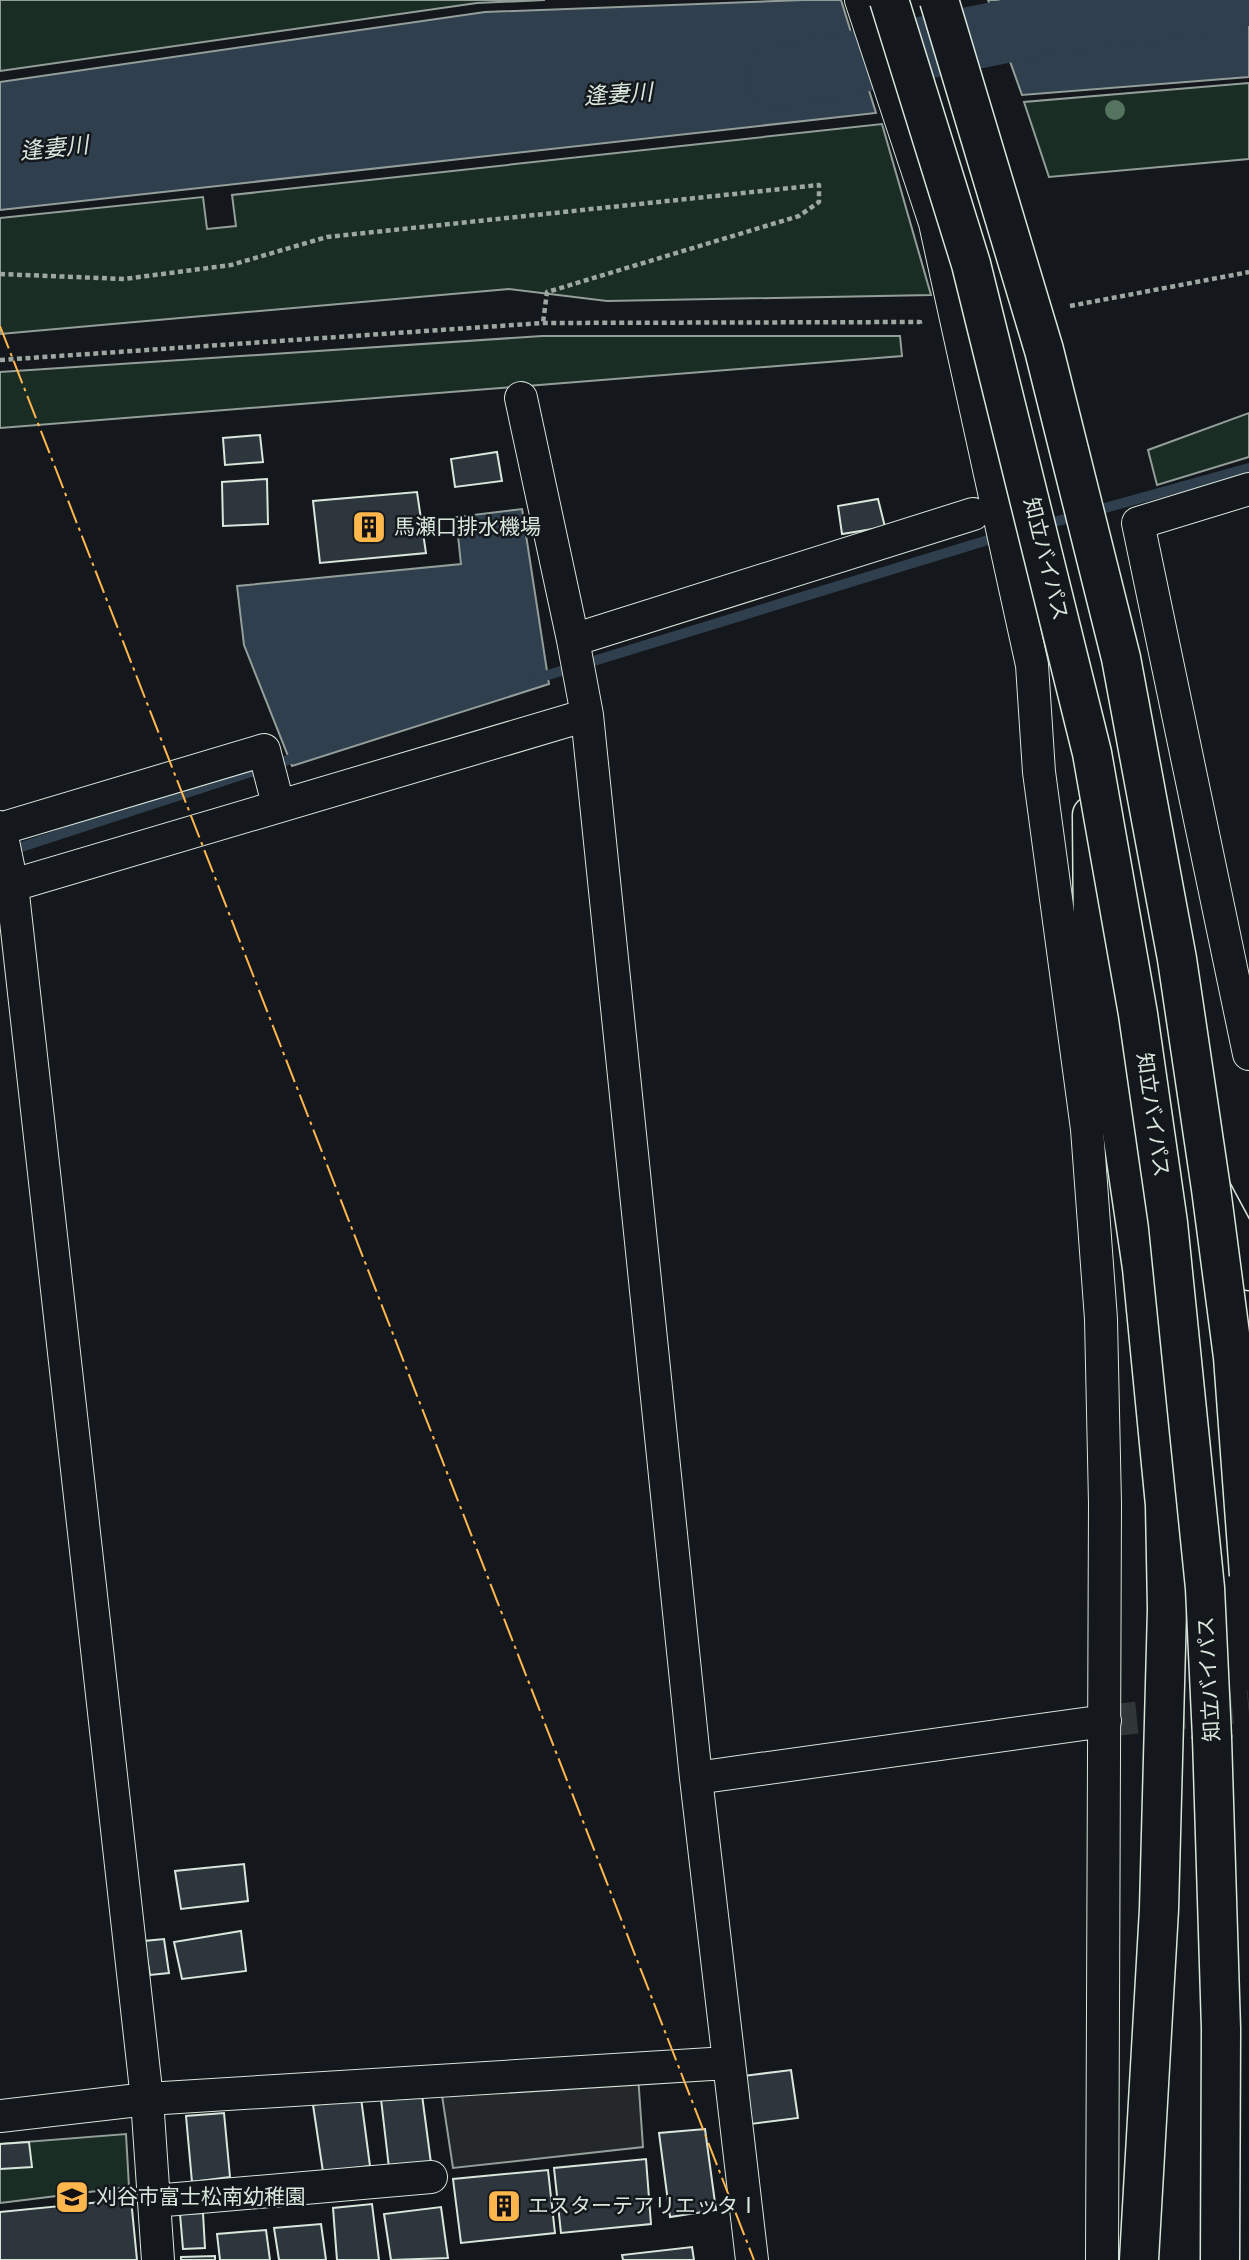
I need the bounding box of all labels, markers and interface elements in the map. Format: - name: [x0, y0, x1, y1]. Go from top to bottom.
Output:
- water label: 逢妻川: [583, 79, 657, 113]
- water label: 逢妻川: [18, 132, 93, 169]
- street label: 知立バイパス: [1016, 495, 1073, 624]
- building icon: 馬瀬口排水機場: [350, 508, 388, 546]
- place label: 馬瀬口排水機場: [394, 515, 541, 542]
- street label: 知立バイパス: [1129, 1051, 1174, 1179]
- street label: 知立バイパス: [1194, 1616, 1227, 1742]
- school or university icon: 刈谷市富士松南幼稚園: [53, 2178, 91, 2216]
- place label: 刈谷市富士松南幼稚園: [96, 2185, 306, 2212]
- building icon: エスターテアリエッタⅠ: [485, 2187, 523, 2225]
- place label: エスターテアリエッタⅠ: [528, 2194, 759, 2221]

